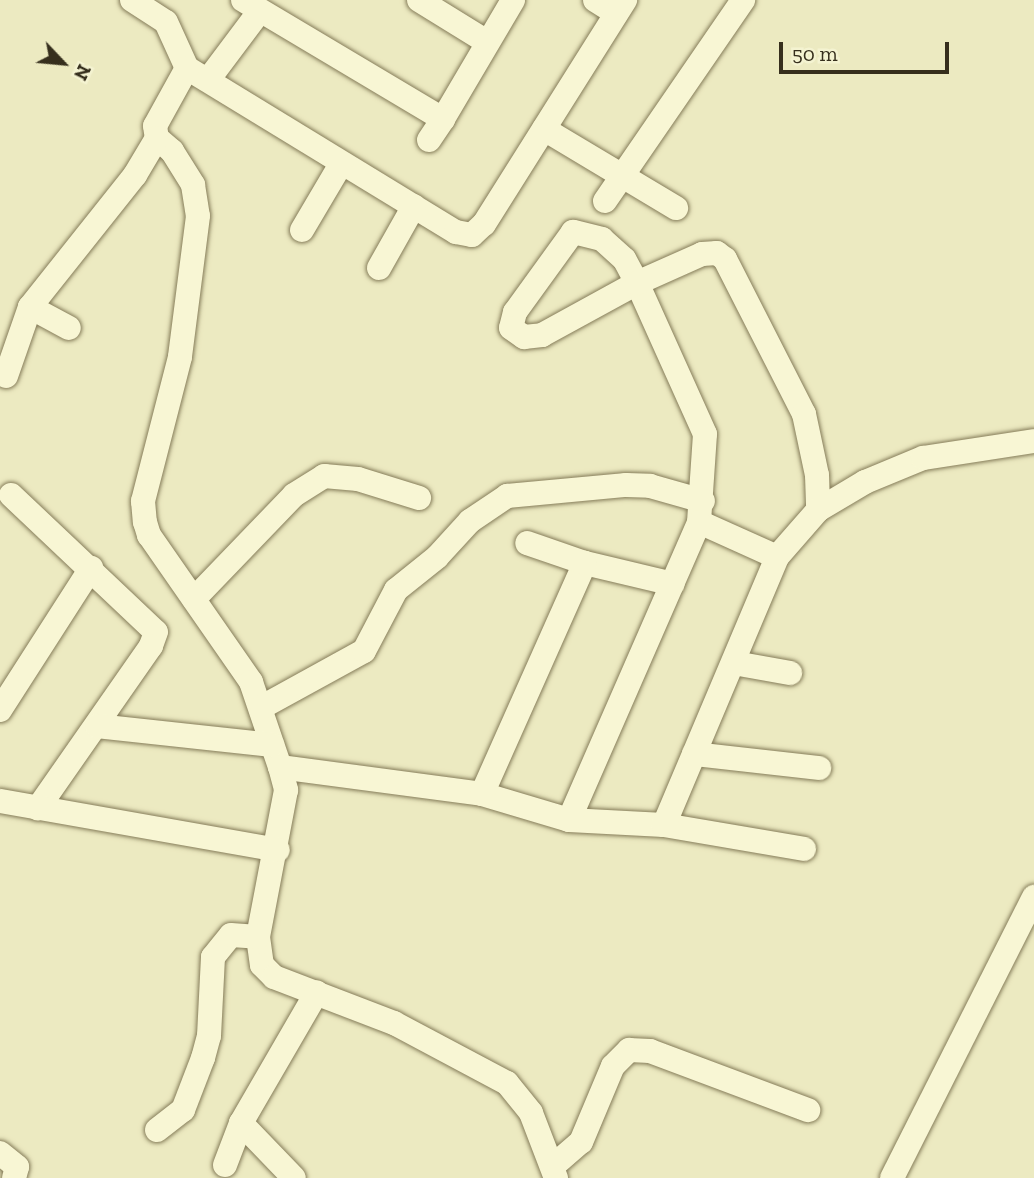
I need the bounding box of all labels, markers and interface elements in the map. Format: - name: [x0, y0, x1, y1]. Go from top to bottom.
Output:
- north arrow: [28, 28, 98, 98]
- scale bar: [782, 28, 952, 72]
- text: 50 m: [792, 41, 838, 66]
- text: N: [69, 61, 96, 84]

